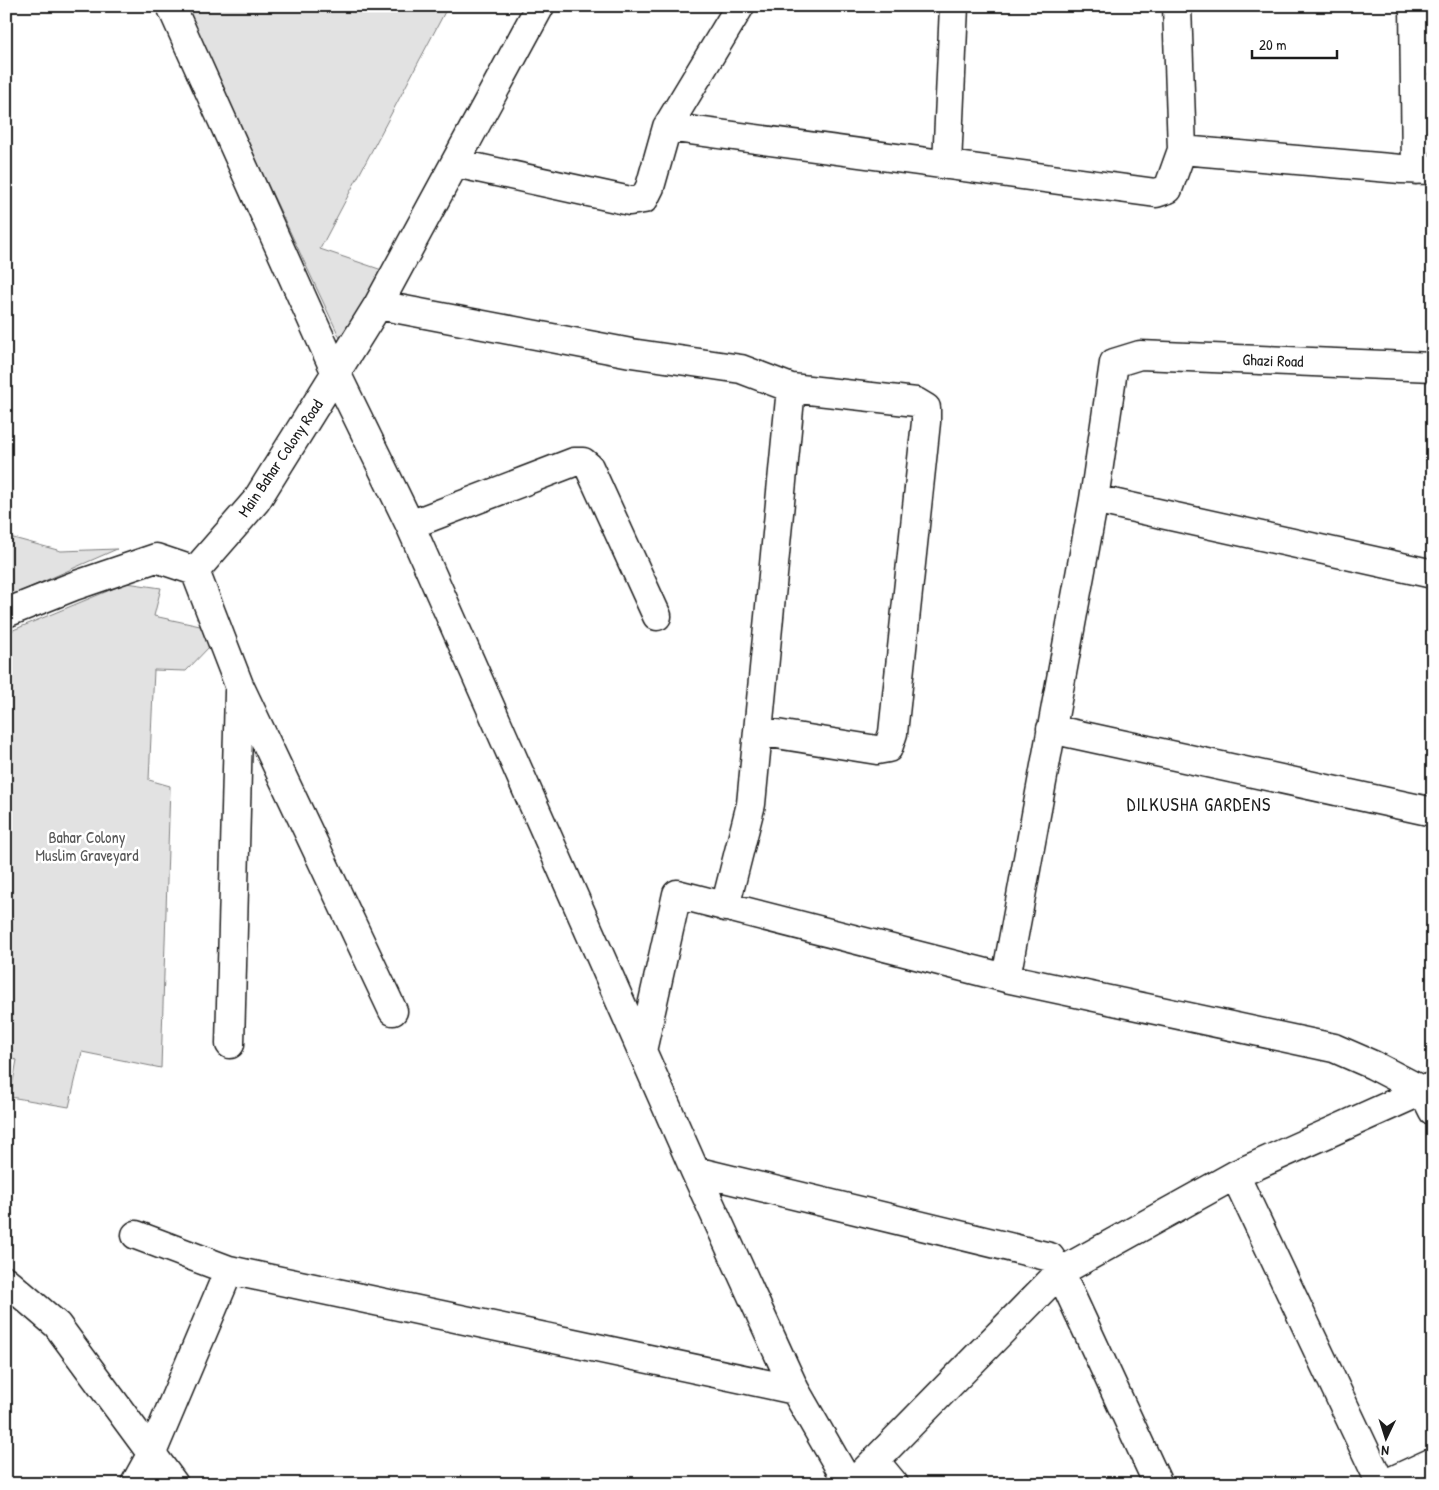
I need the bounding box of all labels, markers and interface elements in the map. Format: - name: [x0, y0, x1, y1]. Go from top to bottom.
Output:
- scale bar: [1252, 28, 1336, 60]
- text: 20 m: [1259, 34, 1286, 55]
- street label: Ghazi Road: [1242, 348, 1304, 372]
- street label: Main Bahar Colony Road: [232, 395, 328, 521]
- district label: DILKUSHA GARDENS: [1127, 792, 1271, 817]
- park label: Bahar Colony Muslim Graveyard: [36, 826, 138, 866]
- north arrow: [1362, 1412, 1412, 1462]
- text: N: [1380, 1442, 1389, 1461]

